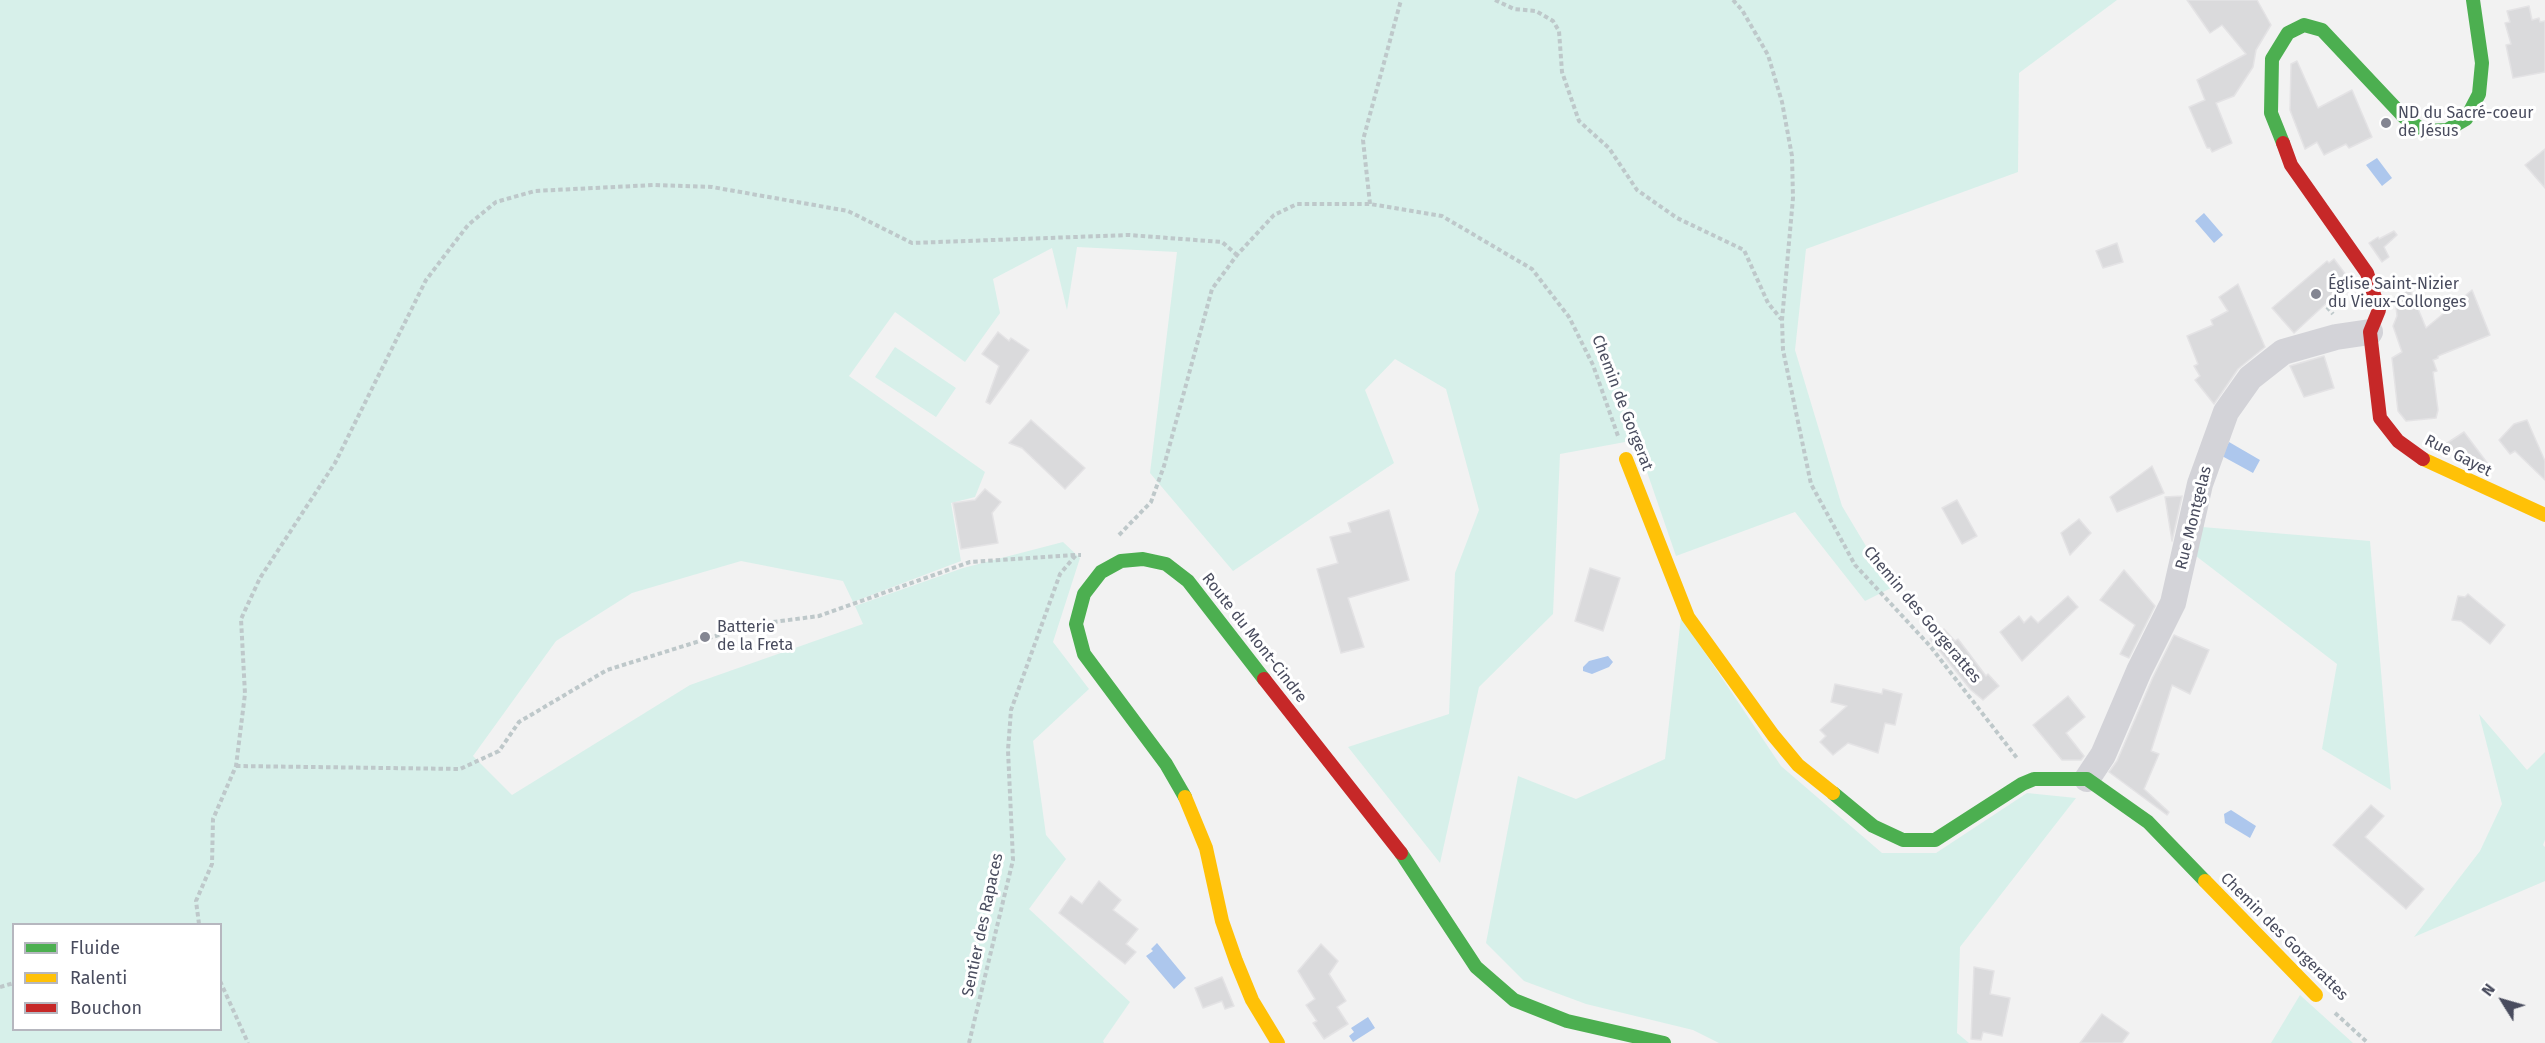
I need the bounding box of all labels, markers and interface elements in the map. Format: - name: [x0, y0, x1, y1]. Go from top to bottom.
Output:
- place label: ND du Sacré-coeur de Jésus: [2398, 104, 2533, 142]
- marker: ND du Sacré-coeur de Jésus: [2379, 116, 2393, 130]
- place label: Église Saint-Nizier du Vieux-Collonges: [2328, 275, 2466, 313]
- marker: Église Saint-Nizier du Vieux-Collonges: [2309, 287, 2323, 301]
- street label: Chemin de Gorgerat: [1587, 333, 1657, 473]
- street label: Rue Gayet: [2421, 431, 2495, 481]
- street label: Rue Montgelas: [2172, 464, 2216, 572]
- street label: Chemin des Gorgerattes: [1859, 543, 1985, 687]
- street label: Route du Mont-Cindre: [1197, 569, 1311, 707]
- place label: Batterie de la Freta: [717, 618, 793, 656]
- marker: Batterie de la Freta: [698, 630, 712, 644]
- street label: Sentier des Rapaces: [958, 852, 1008, 998]
- street label: Chemin des Gorgerattes: [2216, 869, 2352, 1005]
- legend: [12, 923, 222, 1031]
- text: Fluide: [70, 937, 120, 959]
- text: Ralenti: [70, 967, 127, 989]
- north arrow: [2473, 971, 2533, 1031]
- text: N: [2477, 980, 2499, 1000]
- text: Bouchon: [70, 997, 142, 1019]

